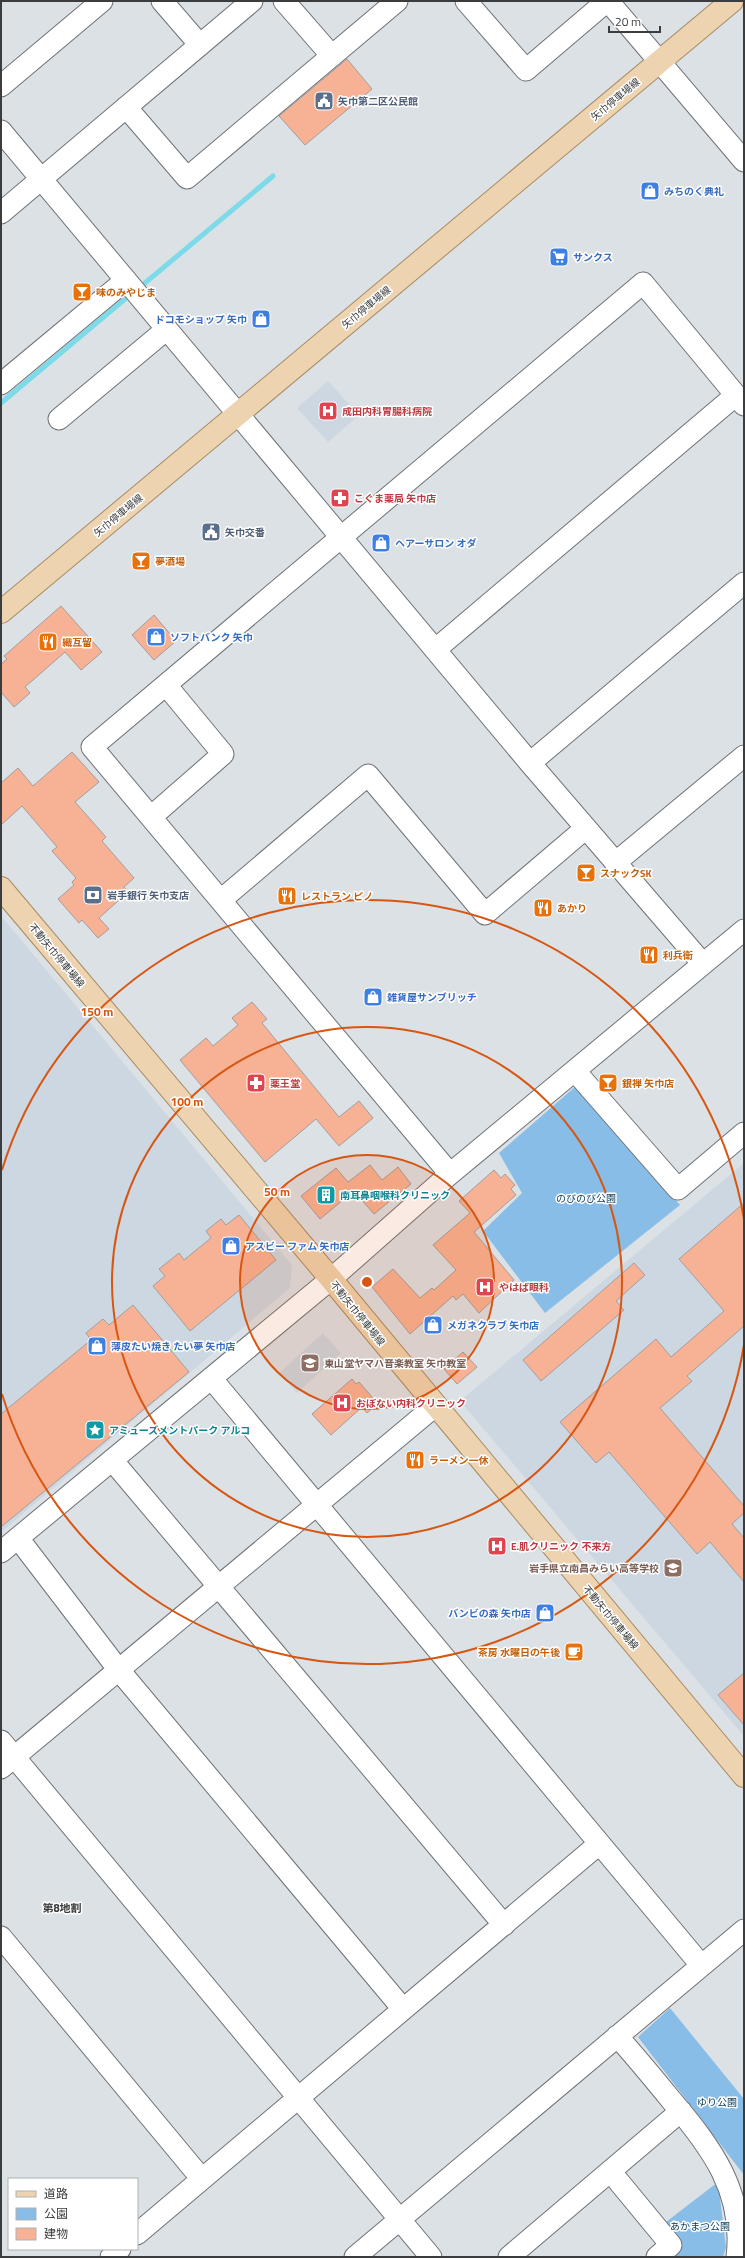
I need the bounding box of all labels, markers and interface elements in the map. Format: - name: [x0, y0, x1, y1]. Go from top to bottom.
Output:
- scale bar: [609, 8, 660, 34]
- text: 20 m: [615, 12, 641, 31]
- street label: 矢巾停車場線: [588, 74, 643, 124]
- public building icon: 矢巾第二区公民館: [313, 90, 335, 112]
- place label: 矢巾第二区公民館: [338, 94, 418, 109]
- shop icon: みちのく典礼: [639, 180, 661, 202]
- place label: みちのく典礼: [664, 184, 724, 199]
- supermarket icon: サンクス: [548, 246, 570, 268]
- place label: サンクス: [573, 250, 613, 265]
- bar icon: 味のみやじま: [71, 281, 93, 303]
- street label: 矢巾停車場線: [339, 282, 394, 332]
- place label: 味のみやじま: [96, 285, 156, 300]
- shop icon: ドコモショップ 矢巾: [250, 308, 272, 330]
- place label: ドコモショップ 矢巾: [155, 312, 247, 327]
- hospital icon: 成田内科胃腸科病院: [317, 400, 339, 422]
- place label: 成田内科胃腸科病院: [342, 404, 432, 419]
- pharmacy icon: こぐま薬局 矢巾店: [329, 487, 351, 509]
- street label: 矢巾停車場線: [91, 490, 146, 540]
- place label: こぐま薬局 矢巾店: [354, 491, 436, 506]
- public building icon: 矢巾交番: [200, 521, 222, 543]
- place label: 矢巾交番: [225, 525, 265, 540]
- shop icon: ヘアーサロン オダ: [370, 532, 392, 554]
- place label: ヘアーサロン オダ: [395, 536, 476, 551]
- bar icon: 夢酒場: [130, 550, 152, 572]
- place label: 夢酒場: [155, 554, 185, 569]
- shop icon: ソフトバンク 矢巾: [145, 626, 167, 648]
- place label: ソフトバンク 矢巾: [170, 630, 253, 645]
- restaurant icon: 織互留: [37, 631, 59, 653]
- place label: 織互留: [62, 635, 92, 650]
- bar icon: スナックSK: [575, 862, 597, 884]
- place label: スナックSK: [600, 866, 651, 881]
- bank icon: 岩手銀行 矢巾支店: [82, 884, 104, 906]
- restaurant icon: レストラン ピノ: [276, 885, 298, 907]
- place label: 岩手銀行 矢巾支店: [107, 888, 189, 903]
- place label: レストラン ピノ: [301, 889, 373, 904]
- restaurant icon: あかり: [532, 897, 554, 919]
- place label: あかり: [557, 901, 587, 916]
- street label: 不動矢巾停車場線: [25, 920, 88, 991]
- restaurant icon: 利兵衛: [638, 944, 660, 966]
- place label: 利兵衛: [662, 948, 693, 963]
- shop icon: 雑貨屋サンブリッチ: [362, 986, 384, 1008]
- place label: 雑貨屋サンブリッチ: [387, 990, 477, 1005]
- text: 150 m: [81, 1002, 113, 1021]
- pharmacy icon: 薬王堂: [245, 1072, 267, 1094]
- bar icon: 銀禅 矢巾店: [597, 1072, 619, 1094]
- place label: 薬王堂: [270, 1076, 300, 1091]
- place label: 銀禅 矢巾店: [622, 1076, 674, 1091]
- text: 100 m: [171, 1092, 203, 1111]
- text: 50 m: [264, 1182, 290, 1201]
- building icon: 南耳鼻咽喉科クリニック: [315, 1184, 337, 1206]
- place label: 南耳鼻咽喉科クリニック: [340, 1188, 450, 1203]
- park label: のびのび公園: [556, 1191, 616, 1206]
- shop icon: アスビー ファム 矢巾店: [220, 1235, 242, 1257]
- place label: アスビー ファム 矢巾店: [245, 1239, 349, 1254]
- centre of rings: [360, 1275, 374, 1289]
- hospital icon: やはば眼科: [474, 1276, 496, 1298]
- street label: 不動矢巾停車場線: [327, 1278, 389, 1349]
- place label: やはば眼科: [499, 1280, 549, 1295]
- shop icon: メガネクラブ 矢巾店: [422, 1314, 444, 1336]
- place label: メガネクラブ 矢巾店: [447, 1318, 539, 1333]
- shop icon: 薄皮たい焼き たい夢 矢巾店: [86, 1335, 108, 1357]
- place label: 薄皮たい焼き たい夢 矢巾店: [111, 1339, 235, 1354]
- school or university icon: 東山堂ヤマハ音楽教室 矢巾教室: [299, 1352, 321, 1374]
- place label: 東山堂ヤマハ音楽教室 矢巾教室: [324, 1356, 466, 1371]
- hospital icon: おぼない内科クリニック: [331, 1392, 353, 1414]
- place label: おぼない内科クリニック: [356, 1396, 466, 1411]
- place icon: アミューズメントパーク アルコ: [84, 1419, 106, 1441]
- place label: アミューズメントパーク アルコ: [109, 1423, 250, 1438]
- restaurant icon: ラーメン一休: [404, 1449, 426, 1471]
- place label: ラーメン一休: [429, 1453, 489, 1468]
- hospital icon: E.肌クリニック 不来方: [486, 1535, 508, 1557]
- place label: E.肌クリニック 不来方: [511, 1539, 611, 1554]
- school or university icon: 岩手県立南昌みらい高等学校: [662, 1557, 684, 1579]
- place label: 岩手県立南昌みらい高等学校: [529, 1561, 659, 1576]
- street label: 不動矢巾停車場線: [579, 1582, 642, 1653]
- shop icon: バンビの森 矢巾店: [534, 1602, 556, 1624]
- place label: バンビの森 矢巾店: [448, 1606, 531, 1621]
- cafe icon: 茶房 水曜日の午後: [563, 1641, 585, 1663]
- place label: 茶房 水曜日の午後: [478, 1645, 561, 1660]
- district label: 第8地割: [42, 1900, 82, 1916]
- park label: ゆり公園: [697, 2095, 737, 2110]
- legend: [8, 2178, 138, 2250]
- text: 道路: [44, 2184, 68, 2203]
- text: 公園: [44, 2204, 68, 2223]
- park label: あかまつ公園: [670, 2219, 730, 2234]
- text: 建物: [44, 2224, 68, 2243]

